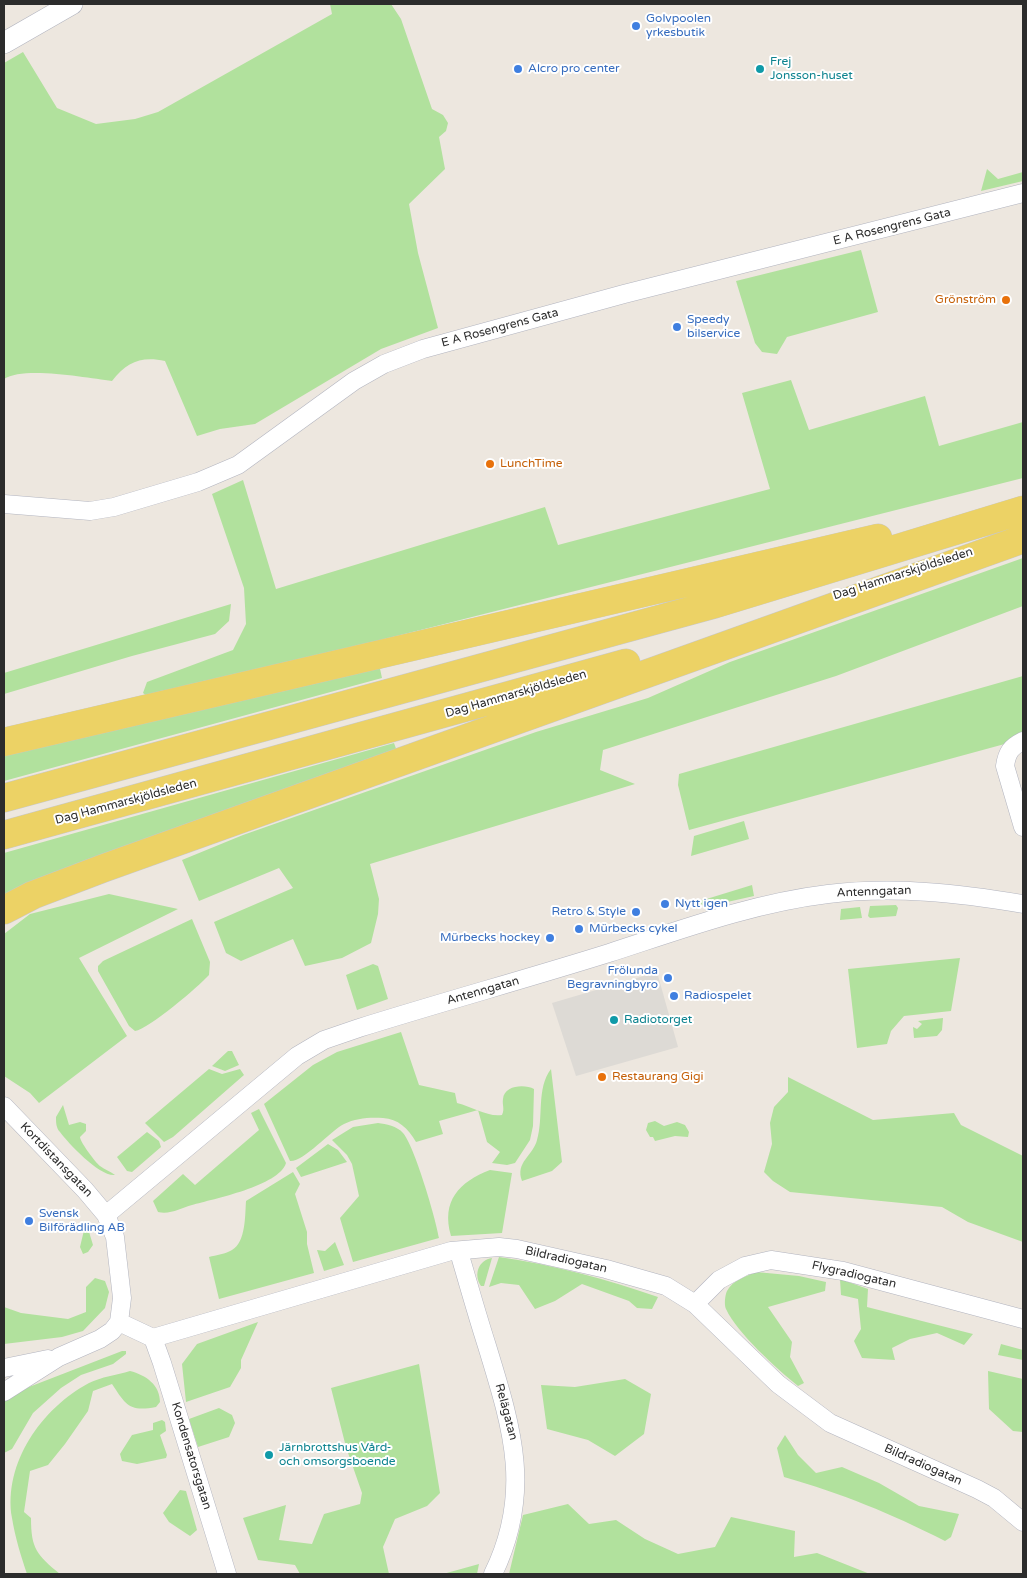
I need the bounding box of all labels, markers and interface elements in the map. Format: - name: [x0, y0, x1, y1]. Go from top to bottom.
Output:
- place label: Golvpoolen yrkesbutik: [646, 12, 711, 40]
- marker: Golvpoolen yrkesbutik: [630, 20, 642, 32]
- place label: Frej Jonsson-huset: [770, 55, 853, 83]
- place label: Alcro pro center: [528, 62, 620, 76]
- marker: Alcro pro center: [512, 63, 524, 75]
- marker: Frej Jonsson-huset: [754, 63, 766, 75]
- street label: E A Rosengrens Gata: [832, 205, 952, 249]
- place label: Grönström: [935, 293, 996, 307]
- marker: Grönström: [1000, 294, 1012, 306]
- street label: E A Rosengrens Gata: [440, 305, 560, 351]
- place label: Speedy bilservice: [687, 313, 740, 341]
- marker: Speedy bilservice: [671, 321, 683, 333]
- place label: LunchTime: [500, 457, 562, 471]
- marker: LunchTime: [484, 458, 496, 470]
- street label: Dag Hammarskjöldsleden: [831, 545, 975, 603]
- street label: Dag Hammarskjöldsleden: [444, 667, 588, 721]
- street label: Dag Hammarskjöldsleden: [54, 776, 198, 828]
- street label: Antenngatan: [836, 883, 912, 901]
- place label: Nytt igen: [675, 897, 728, 911]
- marker: Nytt igen: [659, 898, 671, 910]
- place label: Retro & Style: [551, 905, 626, 919]
- marker: Retro & Style: [630, 906, 642, 918]
- place label: Mürbecks cykel: [589, 922, 678, 936]
- marker: Mürbecks cykel: [573, 923, 585, 935]
- place label: Mürbecks hockey: [440, 931, 540, 945]
- marker: Mürbecks hockey: [544, 932, 556, 944]
- place label: Frölunda Begravningbyro: [567, 964, 658, 992]
- marker: Frölunda Begravningbyro: [662, 972, 674, 984]
- street label: Antenngatan: [445, 974, 521, 1008]
- place label: Radiospelet: [684, 989, 752, 1003]
- marker: Radiospelet: [668, 990, 680, 1002]
- place label: Radiotorget: [624, 1013, 692, 1027]
- marker: Radiotorget: [608, 1014, 620, 1026]
- place label: Restaurang Gigi: [612, 1070, 704, 1084]
- marker: Restaurang Gigi: [596, 1071, 608, 1083]
- street label: Kortdistansgatan: [17, 1120, 95, 1200]
- place label: Svensk Bilförädling AB: [39, 1207, 125, 1235]
- marker: Svensk Bilförädling AB: [23, 1215, 35, 1227]
- street label: Bildradiogatan: [524, 1244, 608, 1276]
- street label: Flygradiogatan: [810, 1258, 898, 1292]
- street label: Relägatan: [492, 1382, 520, 1442]
- street label: Kondensatorsgatan: [168, 1401, 214, 1511]
- place label: Järnbrottshus Vård- och omsorgsboende: [279, 1441, 396, 1469]
- street label: Bildradiogatan: [882, 1441, 964, 1489]
- marker: Järnbrottshus Vård- och omsorgsboende: [263, 1449, 275, 1461]

